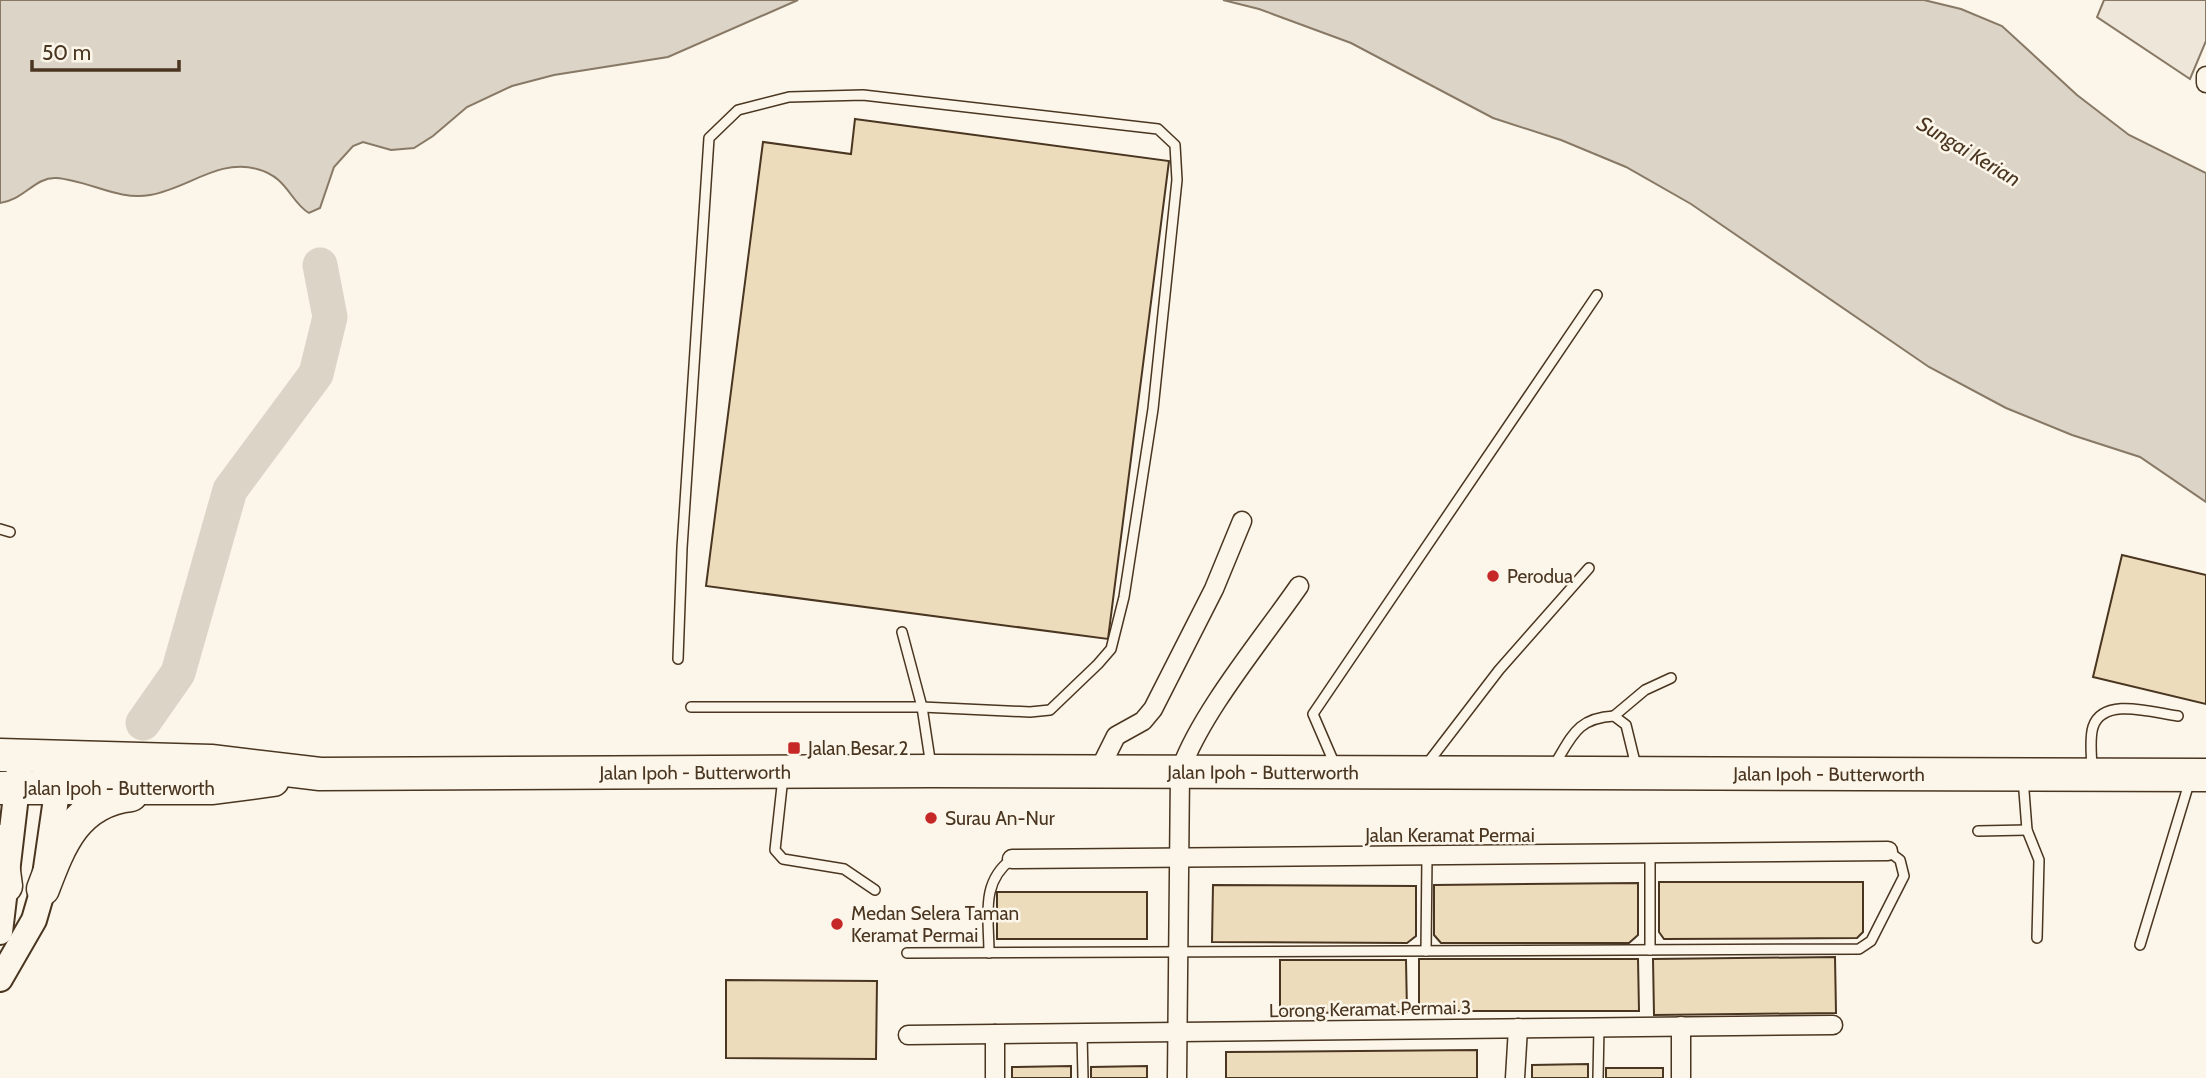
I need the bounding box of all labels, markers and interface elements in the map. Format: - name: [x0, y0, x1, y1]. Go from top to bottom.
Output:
- scale bar: [32, 28, 178, 72]
- text: 50 m: [42, 40, 91, 65]
- water label: Sungai Kerian: [1913, 111, 2025, 191]
- place label: Perodua: [1507, 565, 1573, 588]
- marker: Perodua: [1485, 568, 1501, 584]
- place label: Jalan Besar 2: [807, 737, 909, 760]
- marker: Jalan Besar 2: [786, 740, 802, 756]
- street label: Jalan Ipoh - Butterworth: [598, 760, 791, 784]
- street label: Jalan Ipoh - Butterworth: [1166, 760, 1359, 784]
- street label: Jalan Ipoh - Butterworth: [1732, 762, 1925, 786]
- street label: Jalan Ipoh - Butterworth: [22, 777, 215, 800]
- place label: Surau An-Nur: [945, 807, 1055, 830]
- marker: Surau An-Nur: [923, 810, 939, 826]
- street label: Jalan Keramat Permai: [1364, 824, 1535, 847]
- place label: Medan Selera Taman Keramat Permai: [851, 902, 1019, 947]
- marker: Medan Selera Taman Keramat Permai: [829, 916, 845, 932]
- street label: Lorong Keramat Permai 3: [1269, 996, 1471, 1022]

